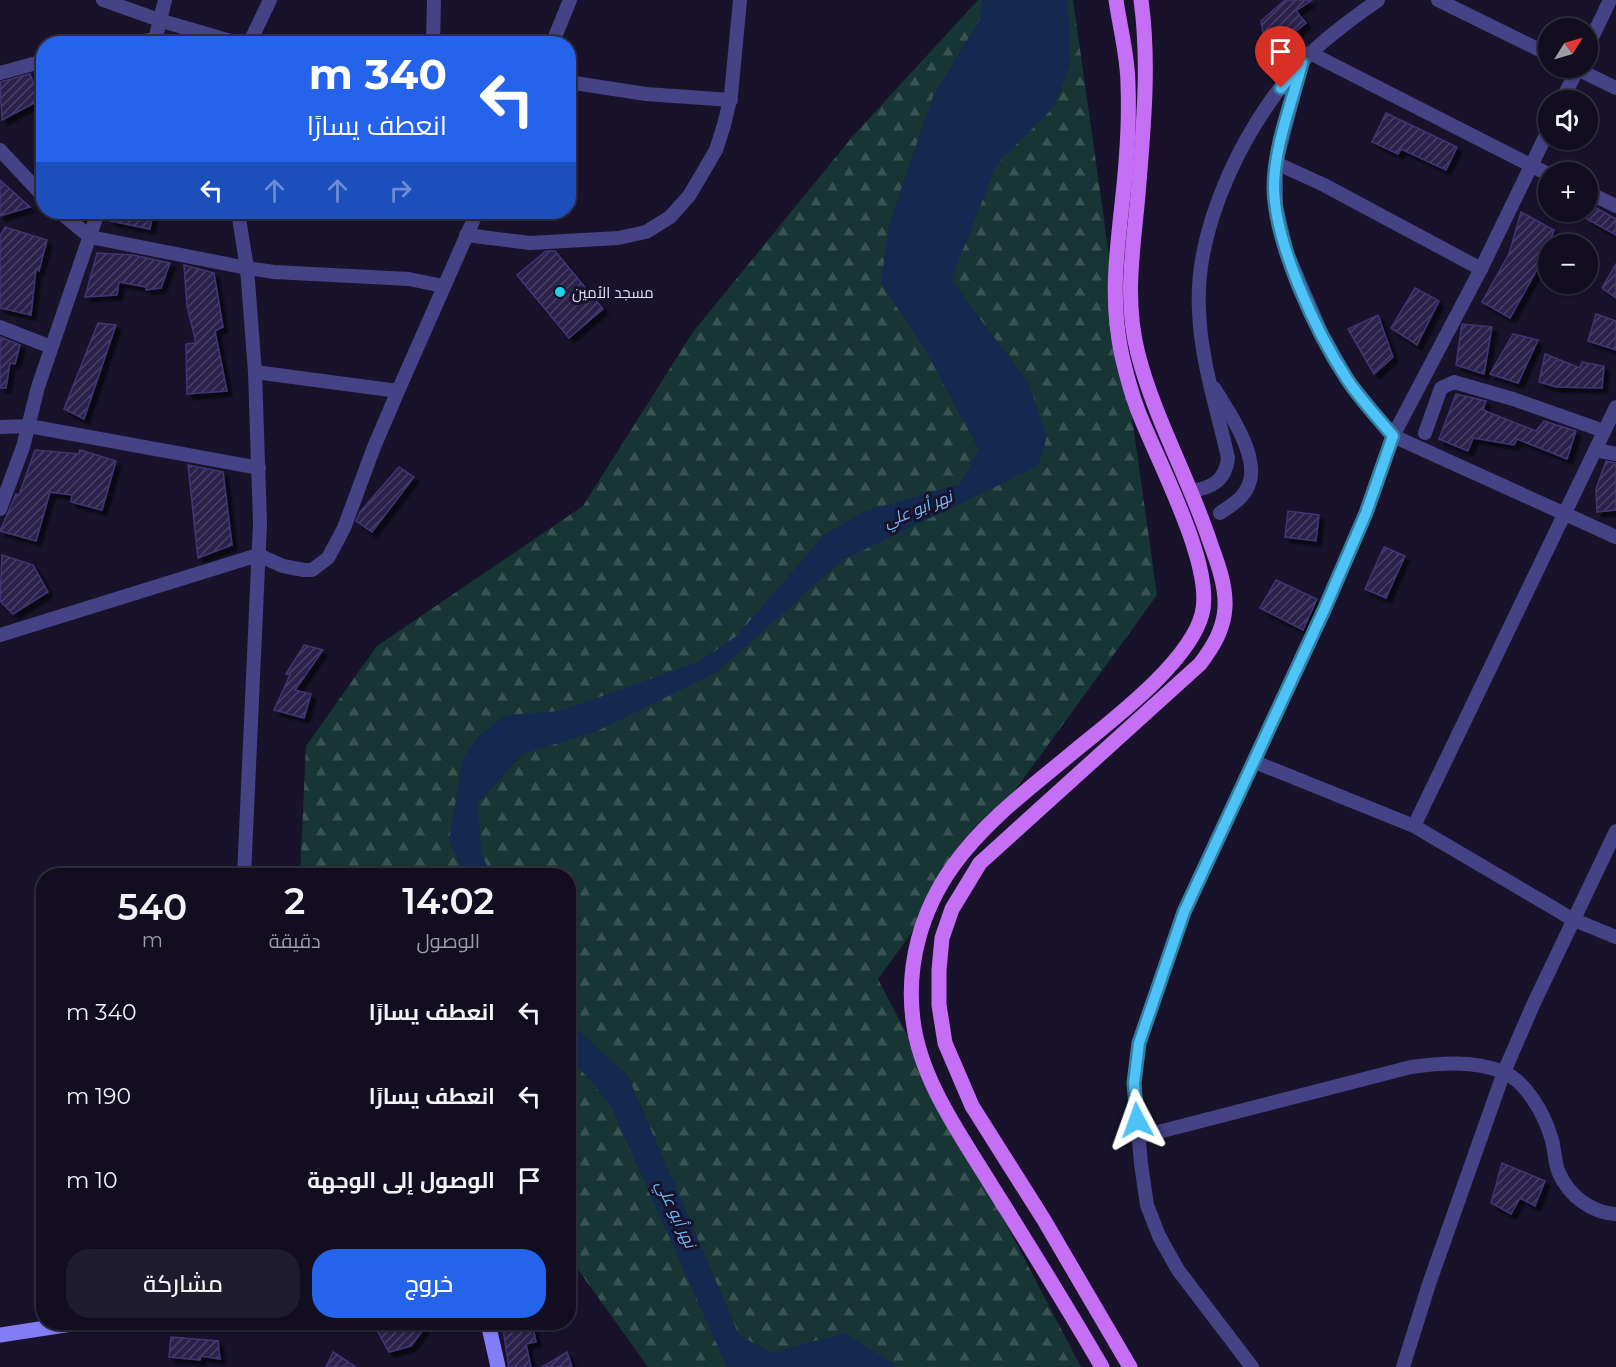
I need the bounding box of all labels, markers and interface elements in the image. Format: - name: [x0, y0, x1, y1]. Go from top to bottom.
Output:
- north arrow: [1538, 18, 1598, 78]
- map controls: [1538, 18, 1598, 294]
- pin: [1255, 26, 1306, 88]
- icon: arrive: [1264, 35, 1297, 68]
- text: 340 m: [309, 48, 447, 100]
- icon: left: [468, 60, 546, 138]
- button: sound: [1538, 90, 1598, 150]
- text: انعطف يسارًا: [307, 109, 447, 142]
- button: +: [1538, 162, 1598, 222]
- icon: left: [195, 174, 228, 207]
- icon: ahead: [258, 174, 291, 207]
- icon: ahead: [321, 174, 354, 207]
- icon: right: [384, 174, 417, 207]
- button: −: [1538, 234, 1598, 294]
- place label: مسجد الأمين: [572, 283, 654, 303]
- marker: مسجد الأمين: [553, 285, 567, 299]
- water label: نهر أبو علي: [881, 485, 958, 534]
- text: 2: [284, 879, 305, 923]
- text: 14:02: [402, 879, 495, 923]
- text: 540: [118, 885, 187, 929]
- text: m: [142, 928, 163, 952]
- text: دقيقة: [269, 929, 321, 953]
- text: الوصول: [416, 929, 480, 953]
- icon: left: [513, 996, 546, 1029]
- text: 340 m: [66, 999, 137, 1026]
- text: انعطف يسارًا: [369, 999, 495, 1026]
- icon: left: [513, 1080, 546, 1113]
- text: 190 m: [66, 1083, 131, 1110]
- text: انعطف يسارًا: [369, 1083, 495, 1110]
- position arrow: [1105, 1088, 1169, 1152]
- icon: arrive: [513, 1164, 546, 1197]
- text: 10 m: [66, 1167, 118, 1194]
- text: الوصول إلى الوجهة: [307, 1167, 495, 1194]
- water label: نهر أبو علي: [649, 1177, 701, 1254]
- button: مشاركة: [66, 1249, 300, 1318]
- button: خروج: [312, 1249, 546, 1318]

